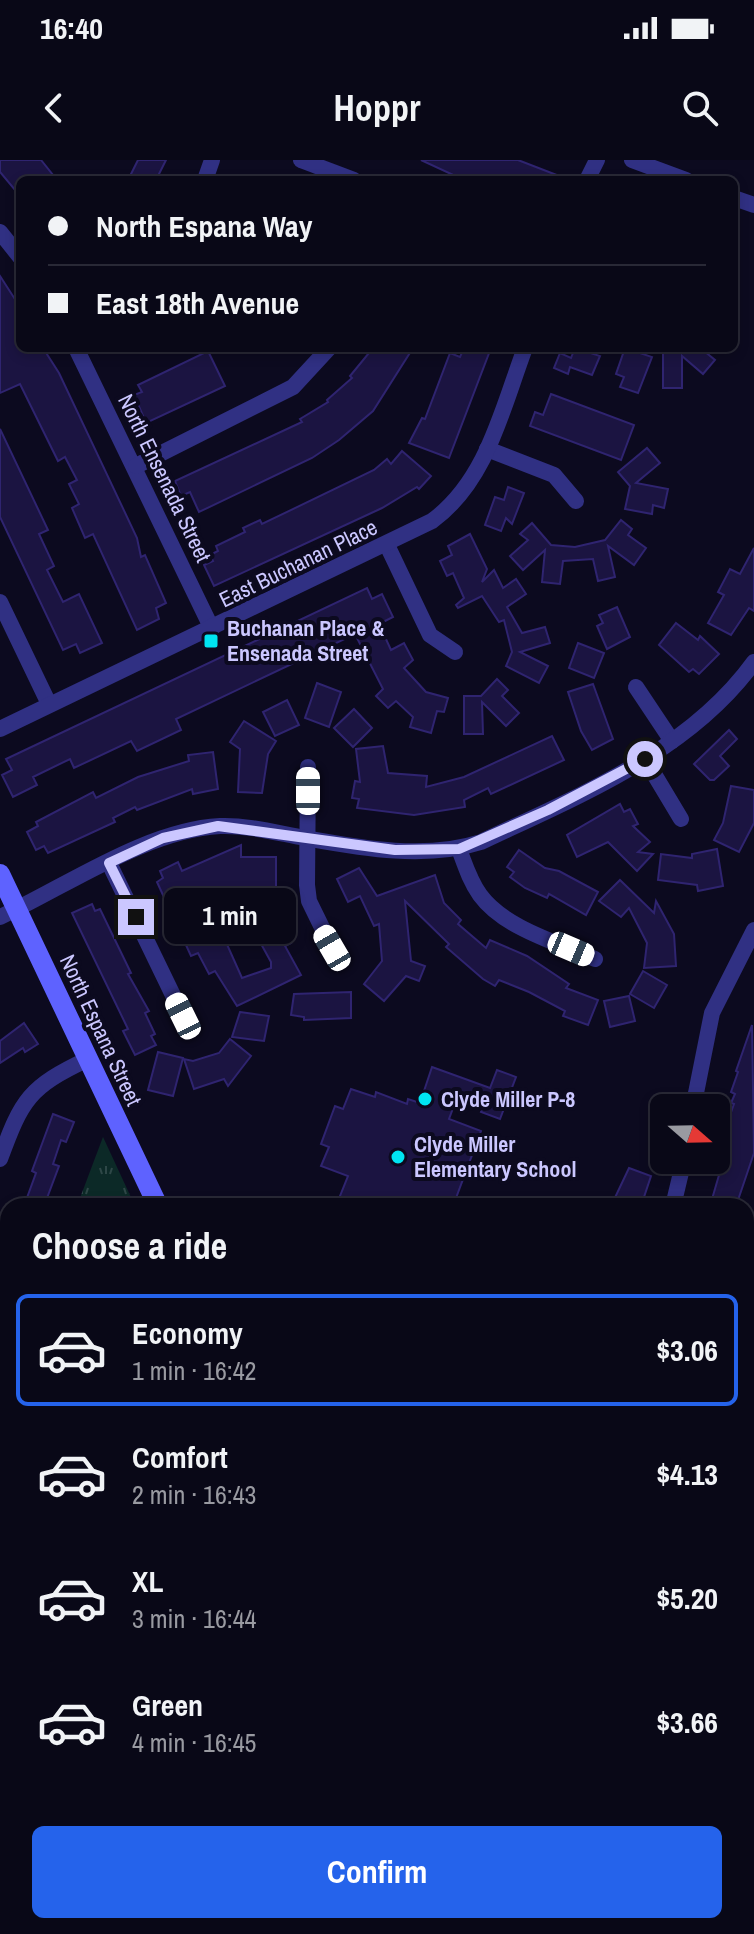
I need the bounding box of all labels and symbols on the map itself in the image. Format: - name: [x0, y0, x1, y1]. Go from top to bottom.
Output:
- street label: North Ensenada Street: [111, 389, 219, 567]
- street label: East Buchanan Place: [214, 512, 382, 614]
- place label: Buchanan Place & Ensenada Street: [227, 613, 384, 668]
- marker: Buchanan Place & Ensenada Street: [202, 632, 220, 650]
- route start: [627, 741, 663, 777]
- car: [296, 767, 320, 815]
- callout: 1 min: [164, 889, 296, 945]
- route end: [118, 899, 154, 935]
- car: [310, 921, 354, 975]
- car: [544, 929, 598, 969]
- street label: North Espana Street: [53, 950, 149, 1110]
- car: [162, 989, 204, 1043]
- place label: Clyde Miller P-8: [441, 1084, 575, 1114]
- marker: Clyde Miller P-8: [416, 1090, 434, 1108]
- north arrow: [650, 1094, 730, 1174]
- place label: Clyde Miller Elementary School: [414, 1129, 576, 1184]
- marker: Clyde Miller Elementary School: [389, 1148, 407, 1166]

